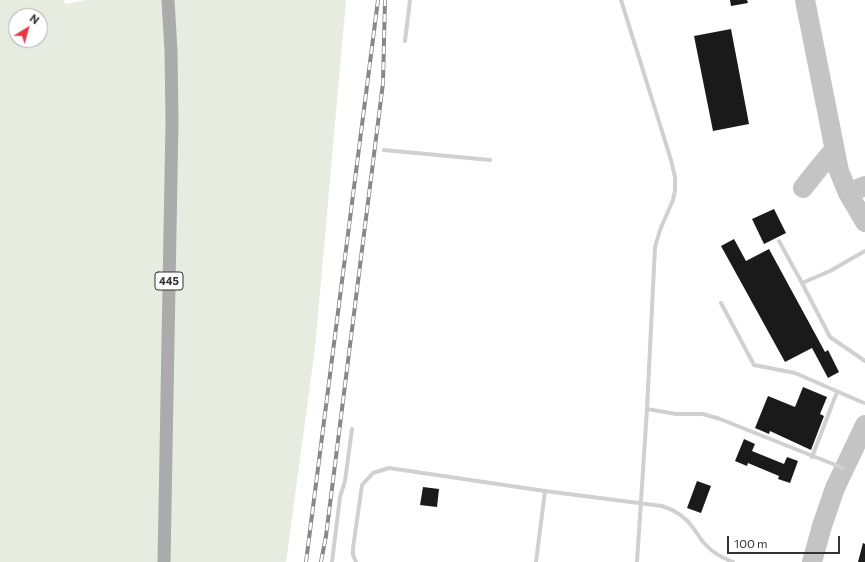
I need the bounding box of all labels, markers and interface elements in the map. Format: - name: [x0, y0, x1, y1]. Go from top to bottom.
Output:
- north arrow: [8, 8, 48, 48]
- text: N: [28, 11, 42, 26]
- road number: 445: [155, 272, 183, 290]
- scale bar: [729, 528, 842, 554]
- text: 100 m: [734, 536, 768, 550]

